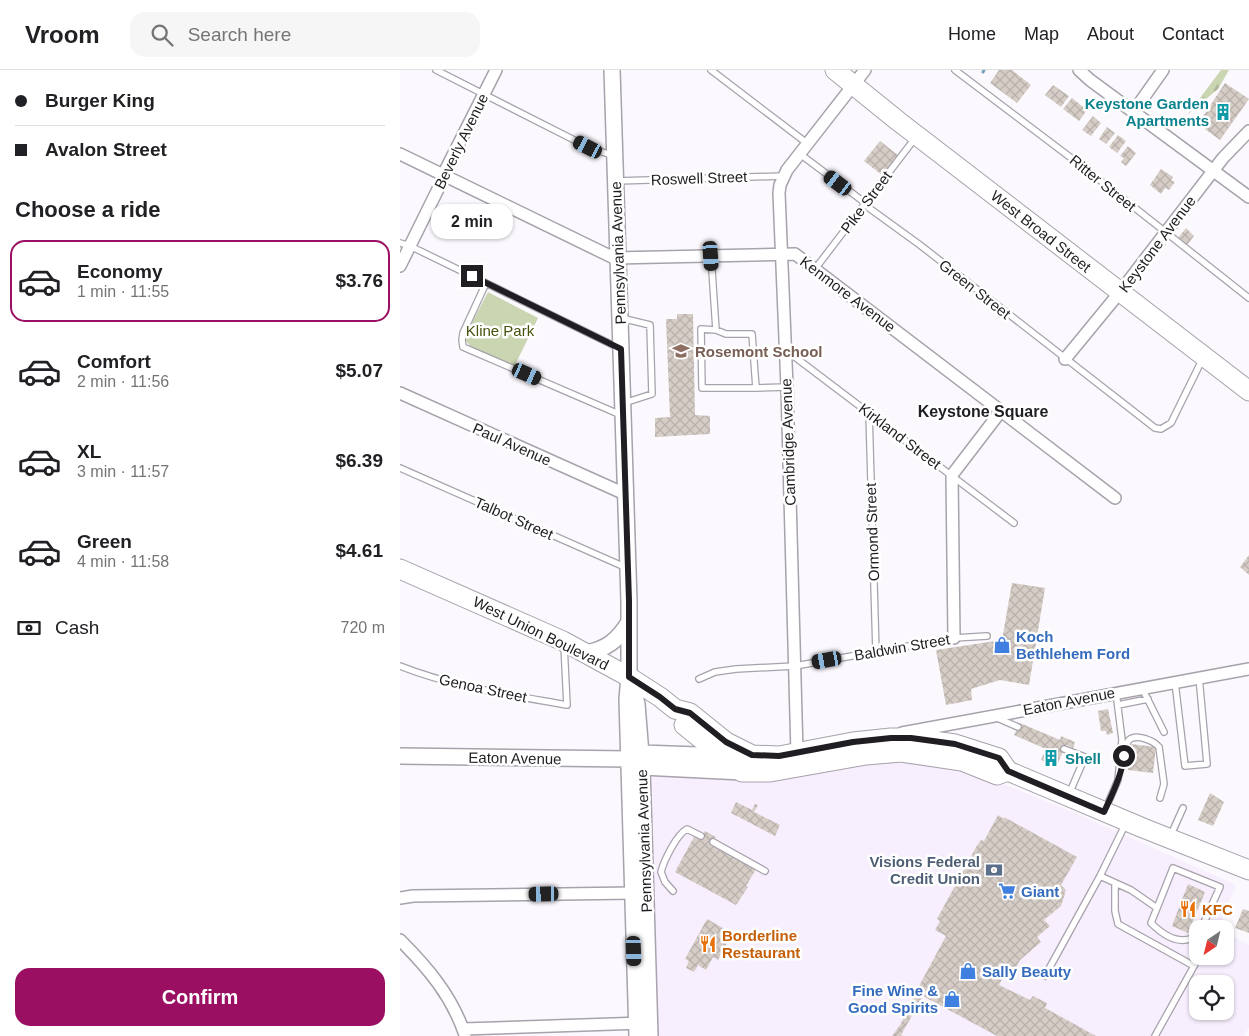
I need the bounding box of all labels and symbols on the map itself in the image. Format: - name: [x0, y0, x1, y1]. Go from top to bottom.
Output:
- street label: Beverly Avenue: [431, 91, 491, 191]
- place label: Keystone Garden Apartments: [1085, 95, 1209, 129]
- building icon: Keystone Garden Apartments: [1213, 102, 1233, 122]
- car: [571, 134, 604, 160]
- street label: Ritter Street: [1067, 151, 1140, 215]
- street label: Pike Street: [837, 167, 895, 236]
- street label: Roswell Street: [650, 168, 748, 188]
- car: [821, 168, 854, 198]
- street label: Pennsylvania Avenue: [607, 181, 629, 325]
- street label: West Broad Street: [988, 187, 1095, 276]
- street label: Keystone Avenue: [1115, 192, 1199, 296]
- callout: 2 min: [431, 204, 513, 238]
- car: [702, 241, 719, 271]
- street label: Kenmore Avenue: [797, 253, 899, 335]
- street label: Green Street: [936, 256, 1015, 323]
- route end: [461, 265, 483, 287]
- park label: Kline Park: [466, 322, 535, 339]
- school or university icon: Rosemont School: [671, 341, 691, 361]
- place label: Rosemont School: [695, 343, 823, 360]
- car: [510, 361, 543, 387]
- street label: Cambridge Avenue: [777, 378, 799, 506]
- street label: Kirkland Street: [856, 400, 945, 473]
- district label: Keystone Square: [918, 403, 1048, 420]
- street label: Paul Avenue: [470, 419, 554, 469]
- street label: Ormond Street: [862, 482, 882, 581]
- street label: Talbot Street: [472, 493, 557, 543]
- street label: West Union Boulevard: [470, 593, 612, 673]
- place label: Koch Bethlehem Ford: [1016, 628, 1130, 662]
- street label: Baldwin Street: [853, 630, 952, 664]
- shop icon: Koch Bethlehem Ford: [992, 635, 1012, 655]
- car: [810, 650, 843, 670]
- street label: Genoa Street: [438, 670, 529, 706]
- street label: Eaton Avenue: [1022, 684, 1116, 718]
- route start: [1113, 745, 1135, 767]
- building icon: Shell: [1041, 748, 1061, 768]
- street label: Eaton Avenue: [468, 749, 562, 767]
- place label: Shell: [1065, 750, 1101, 767]
- street label: Pennsylvania Avenue: [633, 769, 655, 913]
- place label: Visions Federal Credit Union: [869, 853, 980, 887]
- bank icon: Visions Federal Credit Union: [984, 860, 1004, 880]
- supermarket icon: Giant: [997, 881, 1017, 901]
- place label: Giant: [1021, 883, 1059, 900]
- car: [528, 886, 559, 902]
- restaurant icon: KFC: [1178, 899, 1198, 919]
- place label: KFC: [1202, 901, 1233, 918]
- north arrow: [1189, 920, 1234, 965]
- place label: Borderline Restaurant: [722, 927, 800, 961]
- restaurant icon: Borderline Restaurant: [698, 934, 718, 954]
- car: [625, 936, 642, 966]
- shop icon: Sally Beauty: [958, 961, 978, 981]
- place label: Sally Beauty: [982, 963, 1072, 980]
- place label: Fine Wine & Good Spirits: [848, 982, 938, 1016]
- shop icon: Fine Wine & Good Spirits: [942, 989, 962, 1009]

